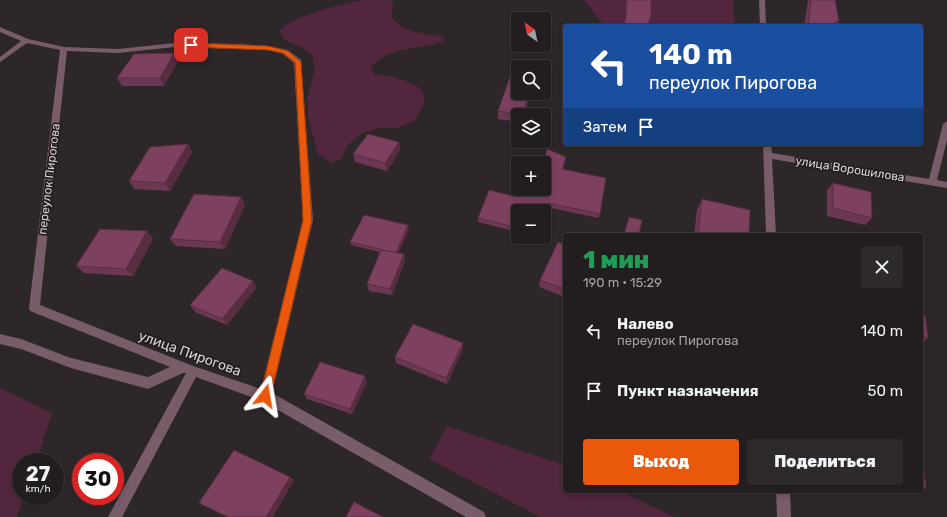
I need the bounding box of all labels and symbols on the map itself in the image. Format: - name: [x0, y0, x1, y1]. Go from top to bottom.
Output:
- north arrow: [511, 12, 551, 52]
- pin: [174, 28, 208, 62]
- street label: переулок Пирогова: [35, 123, 63, 235]
- street label: улица Ворошилова: [794, 153, 906, 185]
- street label: улица Пирогова: [136, 327, 244, 380]
- position arrow: [244, 375, 286, 417]
- speed limit sign: 30: [72, 453, 124, 505]

